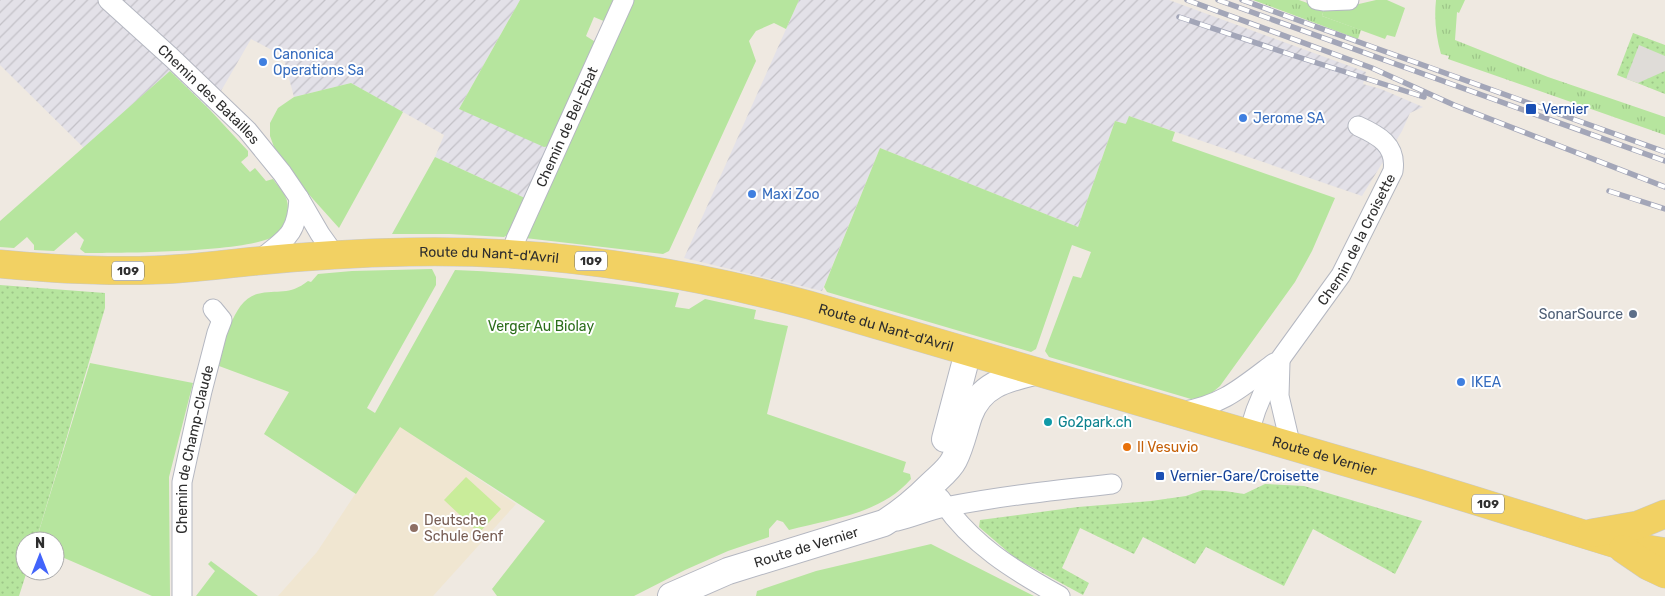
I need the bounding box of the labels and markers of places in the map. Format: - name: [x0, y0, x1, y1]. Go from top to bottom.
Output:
- place label: Canonica Operations Sa: [273, 46, 364, 79]
- marker: Canonica Operations Sa: [257, 56, 269, 68]
- place label: Vernier: [1542, 101, 1589, 118]
- marker: Vernier: [1524, 102, 1538, 116]
- place label: Jerome SA: [1253, 110, 1325, 127]
- marker: Jerome SA: [1237, 112, 1249, 124]
- place label: Maxi Zoo: [762, 186, 819, 203]
- marker: Maxi Zoo: [746, 188, 758, 200]
- place label: SonarSource: [1539, 306, 1623, 323]
- marker: SonarSource: [1627, 308, 1639, 320]
- place label: IKEA: [1471, 374, 1502, 391]
- marker: IKEA: [1455, 376, 1467, 388]
- place label: Go2park.ch: [1058, 414, 1132, 431]
- marker: Go2park.ch: [1042, 416, 1054, 428]
- place label: Il Vesuvio: [1137, 439, 1198, 456]
- marker: Il Vesuvio: [1121, 441, 1133, 453]
- place label: Vernier-Gare/Croisette: [1170, 468, 1319, 485]
- marker: Vernier-Gare/Croisette: [1154, 470, 1166, 482]
- place label: Deutsche Schule Genf: [424, 512, 504, 545]
- marker: Deutsche Schule Genf: [408, 522, 420, 534]

